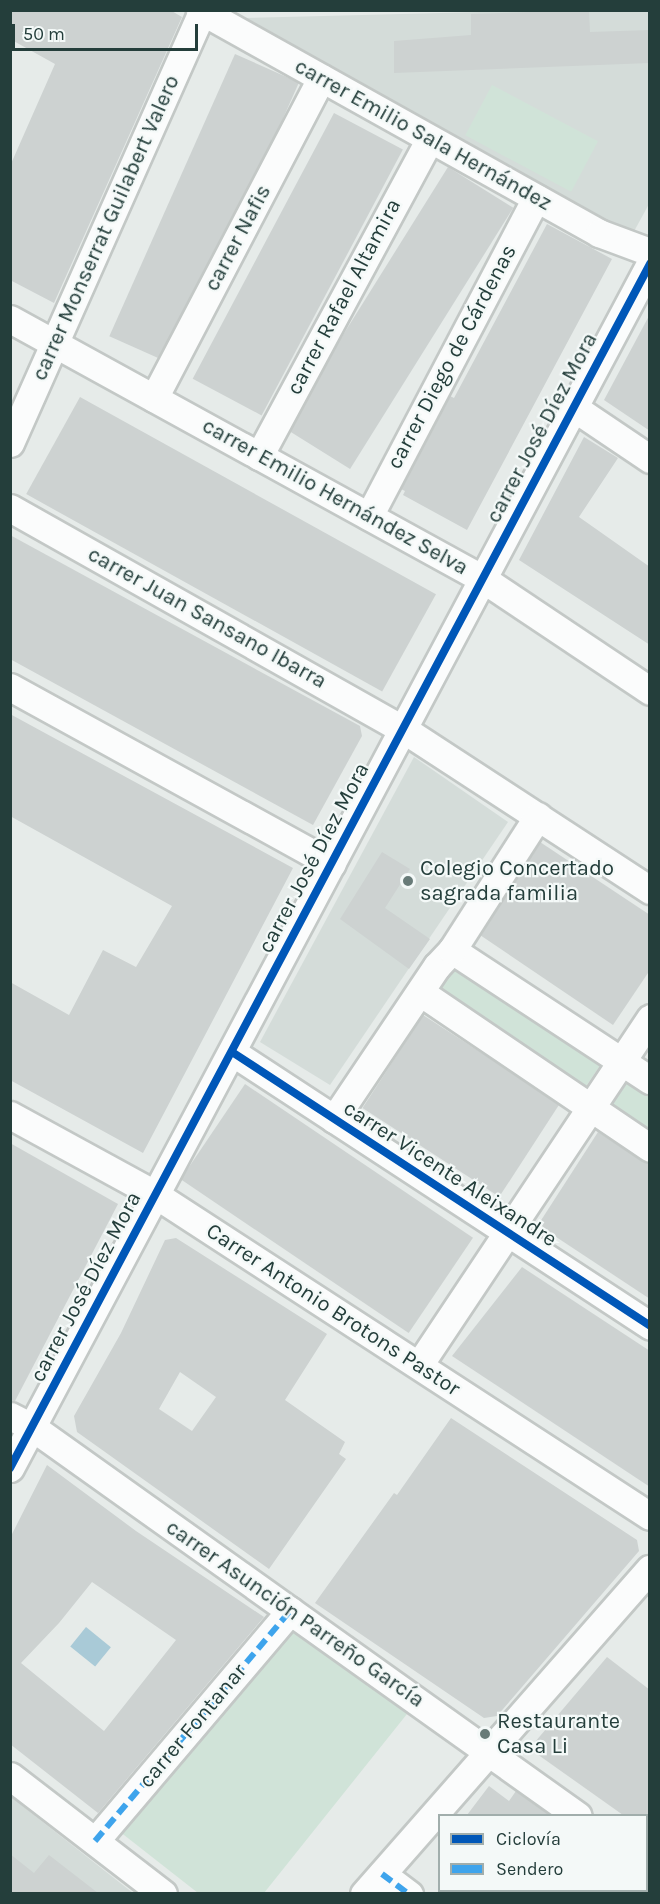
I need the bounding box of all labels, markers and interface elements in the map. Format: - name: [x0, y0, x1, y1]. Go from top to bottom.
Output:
- scale bar: [15, 12, 201, 50]
- text: 50 m: [23, 23, 65, 45]
- street label: carrer Emilio Sala Hernández: [290, 53, 556, 217]
- street label: carrer Monserrat Guilabert Valero: [27, 71, 185, 385]
- street label: carrer Nafis: [199, 180, 277, 296]
- street label: carrer Rafael Altamira: [281, 194, 407, 400]
- street label: carrer Diego de Cárdenas: [382, 240, 522, 474]
- street label: carrer José Díez Mora: [481, 328, 603, 528]
- street label: carrer Emilio Hernández Selva: [197, 413, 473, 581]
- street label: carrer Juan Sansano Ibarra: [83, 541, 331, 695]
- street label: carrer José Díez Mora: [253, 758, 375, 958]
- place label: Colegio Concertado sagrada familia: [420, 855, 614, 906]
- marker: Colegio Concertado sagrada familia: [401, 874, 415, 888]
- street label: carrer Vicente Aleixandre: [338, 1095, 562, 1253]
- street label: carrer José Díez Mora: [25, 1187, 147, 1387]
- street label: Carrer Antonio Brotons Pastor: [201, 1218, 465, 1402]
- street label: carrer Asunción Parreño García: [161, 1514, 429, 1714]
- street label: carrer Fontanar: [133, 1659, 253, 1793]
- place label: Restaurante Casa Li: [497, 1708, 620, 1760]
- marker: Restaurante Casa Li: [478, 1727, 492, 1741]
- legend: [438, 1814, 648, 1892]
- text: Ciclovía: [496, 1828, 561, 1850]
- text: Sendero: [496, 1858, 563, 1880]

